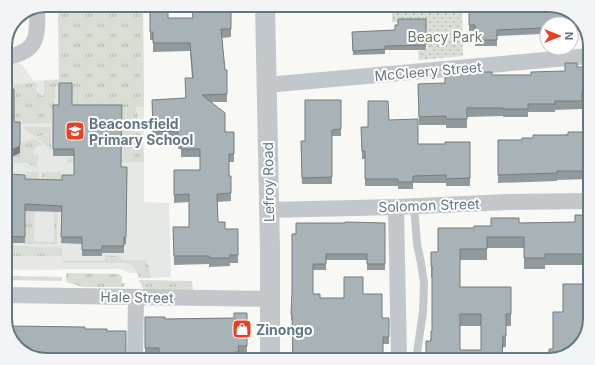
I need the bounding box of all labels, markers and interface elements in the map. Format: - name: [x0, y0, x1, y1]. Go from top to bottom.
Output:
- north arrow: [539, 16, 579, 56]
- park label: Beacy Park: [408, 28, 483, 45]
- text: N: [562, 32, 576, 40]
- street label: McCleery Street: [374, 58, 483, 84]
- place label: Beaconsfield Primary School: [89, 115, 193, 148]
- school or university icon: Beaconsfield Primary School: [64, 120, 86, 142]
- street label: Lefroy Road: [259, 142, 277, 222]
- street label: Solomon Street: [378, 195, 480, 215]
- street label: Hale Street: [100, 288, 174, 306]
- shop icon: Zinongo: [231, 318, 253, 340]
- place label: Zinongo: [256, 321, 313, 338]

